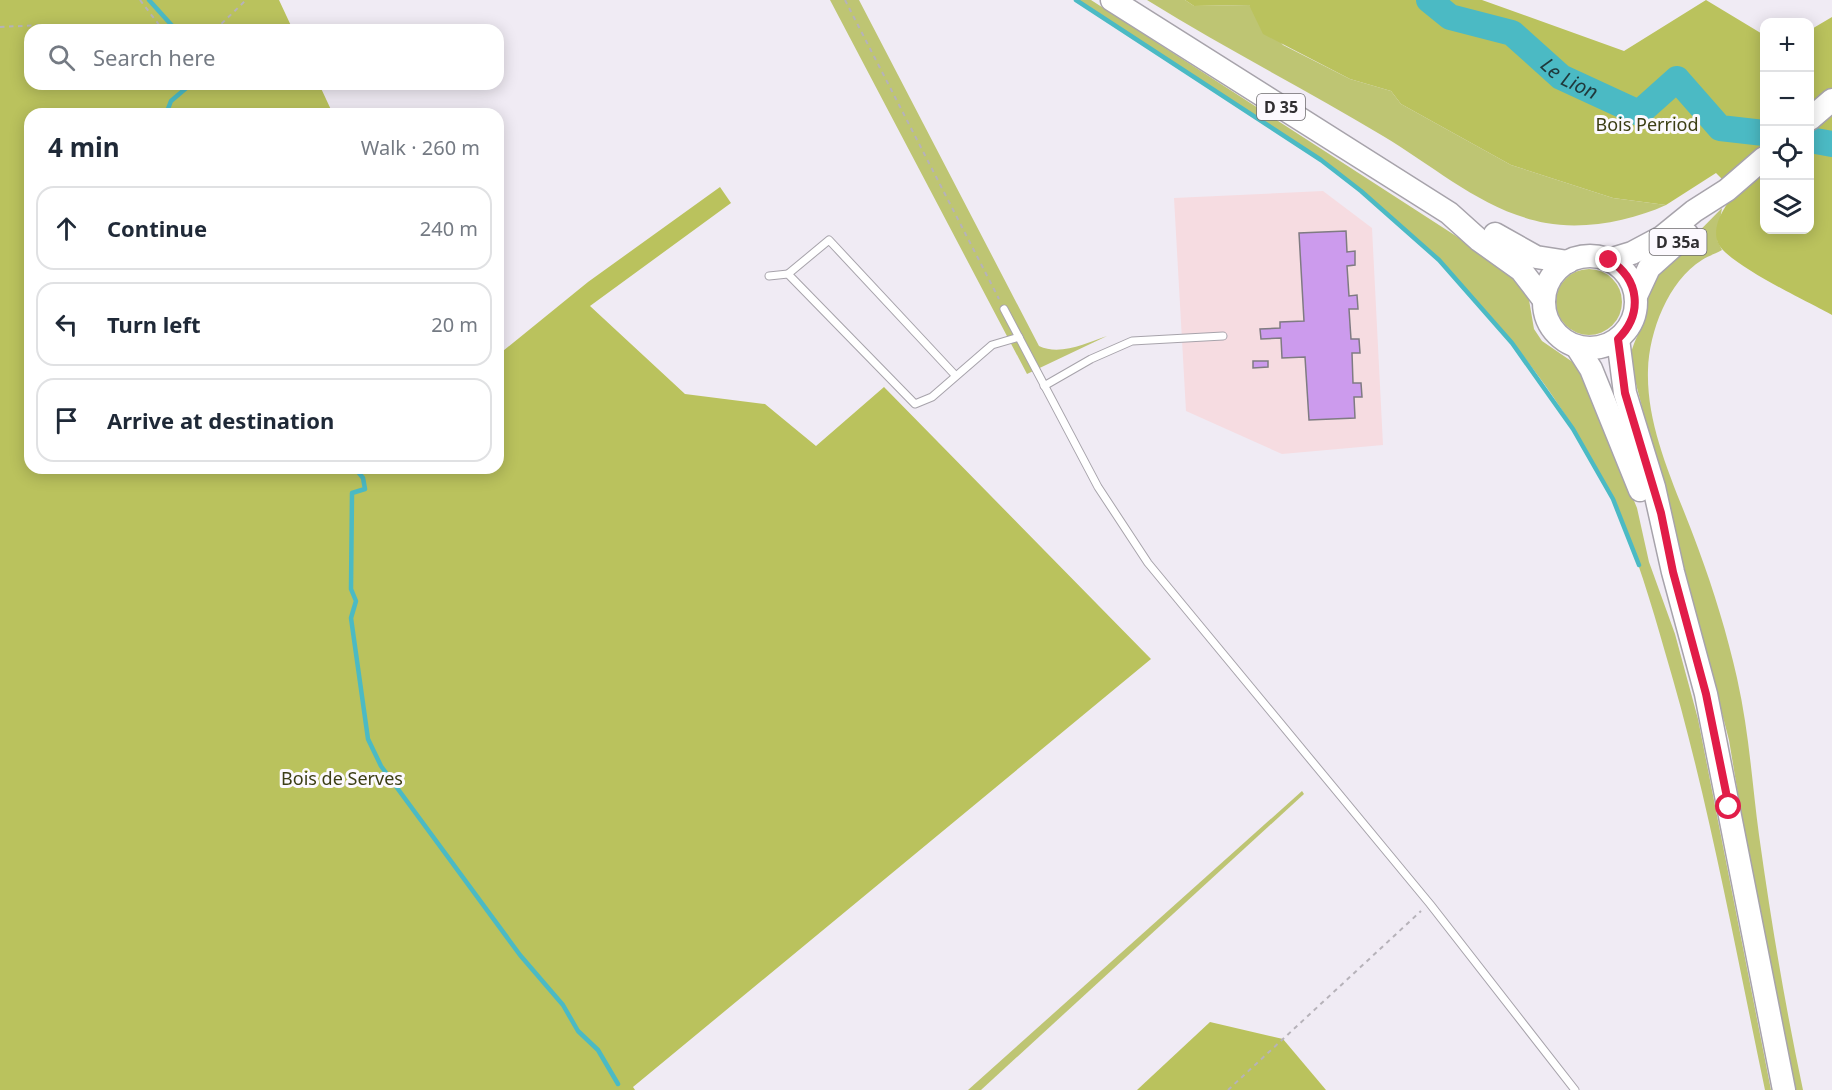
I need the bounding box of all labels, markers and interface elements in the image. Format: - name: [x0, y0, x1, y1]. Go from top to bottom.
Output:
- map controls: [1760, 18, 1814, 234]
- button: +: [1760, 18, 1814, 72]
- search box: [24, 24, 504, 90]
- icon: search: [45, 41, 78, 74]
- text: Search here: [93, 42, 215, 72]
- water label: Le Lion: [1535, 51, 1603, 105]
- button: −: [1760, 72, 1814, 126]
- road number: D 35: [1257, 94, 1305, 120]
- park label: Bois Perriod: [1595, 112, 1699, 136]
- button: locate: [1760, 126, 1814, 180]
- text: 4 min: [48, 129, 120, 165]
- text: Walk · 260 m: [361, 134, 480, 161]
- button: layers: [1760, 180, 1814, 234]
- icon: ahead: [50, 212, 83, 245]
- text: Continue: [107, 213, 207, 243]
- text: 240 m: [420, 215, 478, 242]
- road number: D 35a: [1650, 229, 1706, 255]
- route end: [1595, 246, 1621, 272]
- icon: left: [50, 308, 83, 341]
- text: Turn left: [107, 309, 201, 339]
- text: 20 m: [431, 311, 478, 338]
- icon: arrive: [50, 404, 83, 437]
- text: Arrive at destination: [107, 405, 334, 435]
- park label: Bois de Serves: [281, 766, 403, 790]
- route start: [1715, 793, 1741, 819]

